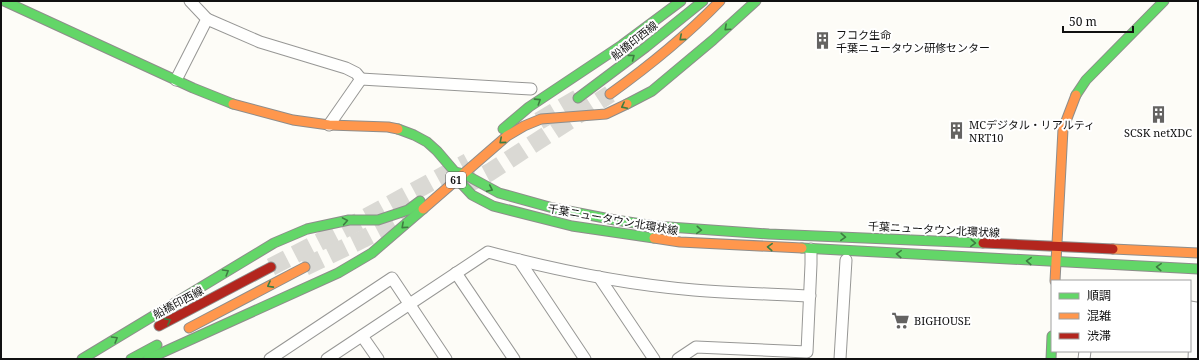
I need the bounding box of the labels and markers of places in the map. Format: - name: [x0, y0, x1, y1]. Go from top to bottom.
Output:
- place label: フコク生命 千葉ニュータウン研修センター: [836, 27, 990, 55]
- building icon: フコク生命 千葉ニュータウン研修センター: [813, 30, 833, 50]
- building icon: SCSK netXDC: [1148, 104, 1168, 124]
- place label: MCデジタル・リアルティ NRT10: [969, 117, 1095, 145]
- building icon: MCデジタル・リアルティ NRT10: [946, 120, 966, 140]
- place label: SCSK netXDC: [1124, 125, 1192, 140]
- supermarket icon: BIGHOUSE: [891, 310, 911, 330]
- place label: BIGHOUSE: [914, 313, 971, 328]

